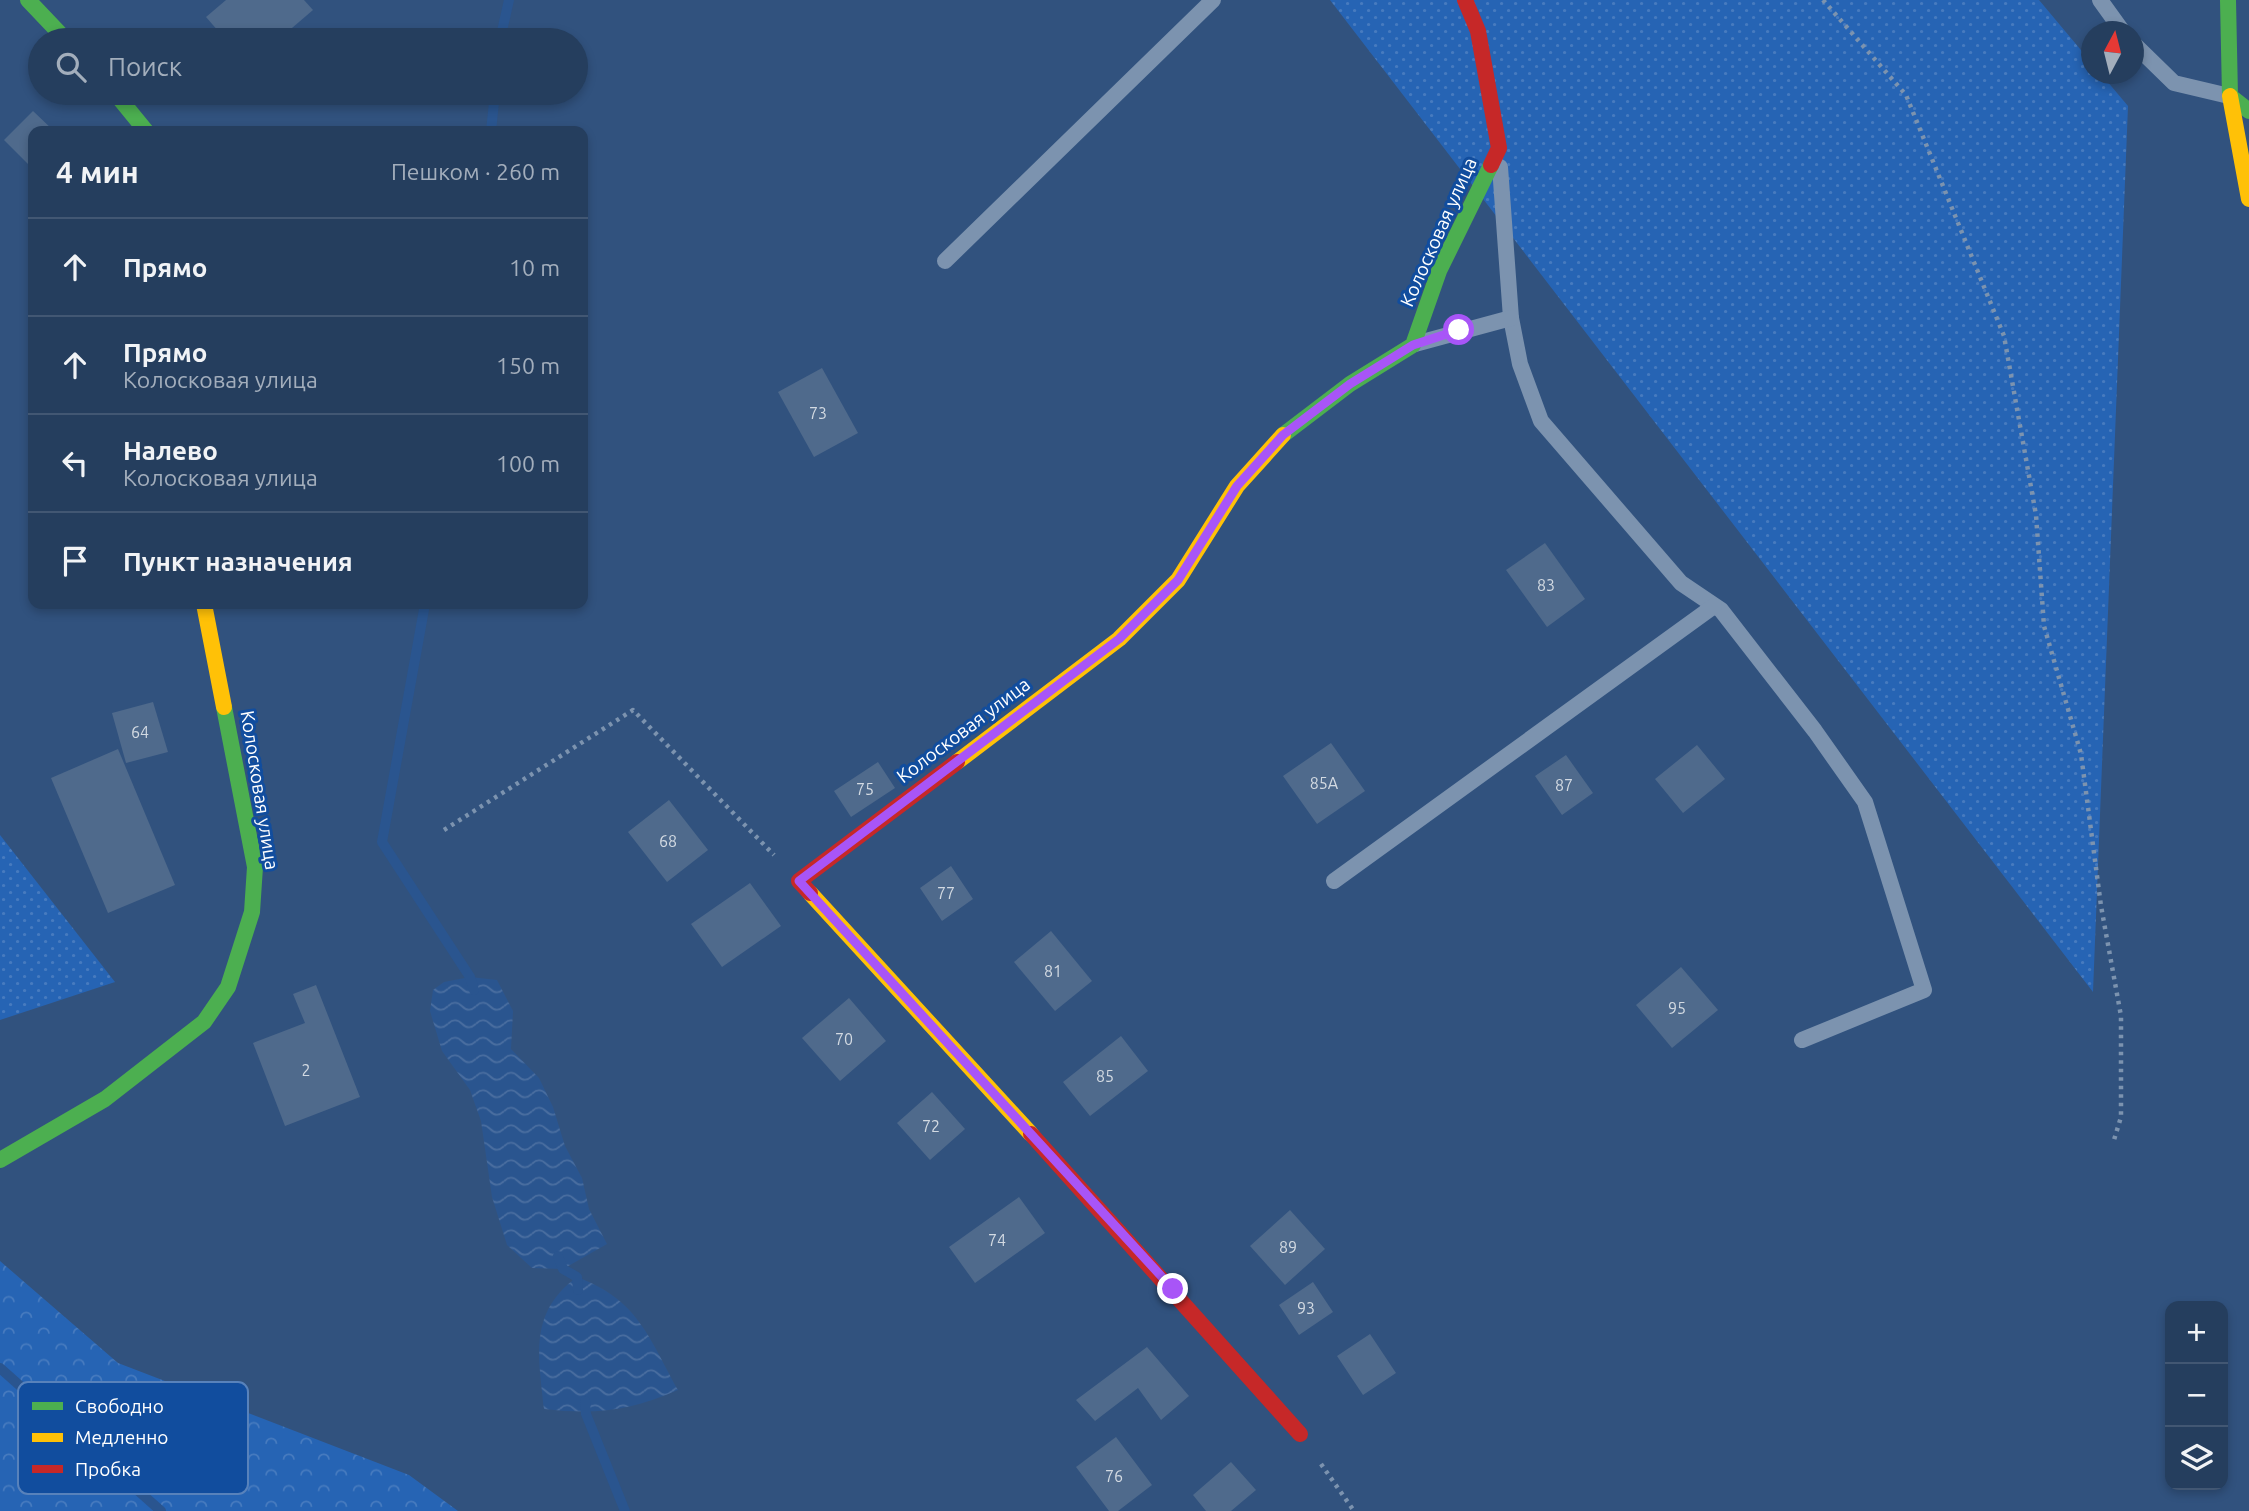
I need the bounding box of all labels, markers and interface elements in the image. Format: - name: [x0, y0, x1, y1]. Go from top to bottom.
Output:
- north arrow: [2081, 21, 2144, 84]
- search box: [28, 28, 588, 105]
- icon: search: [52, 48, 90, 86]
- text: Поиск: [108, 52, 182, 81]
- street label: Колосковая улица: [1395, 154, 1481, 310]
- text: 4 мин: [56, 155, 139, 189]
- text: Пешком · 260 m: [391, 159, 560, 184]
- icon: ahead: [56, 248, 94, 286]
- text: Прямо: [123, 253, 207, 282]
- text: 10 m: [509, 255, 560, 280]
- route start: [1443, 314, 1474, 345]
- text: Прямо: [123, 338, 207, 367]
- icon: ahead: [56, 346, 94, 384]
- text: 150 m: [496, 353, 560, 378]
- text: Колосковая улица: [123, 367, 318, 392]
- house number: 73: [809, 404, 827, 422]
- text: Налево: [123, 436, 218, 465]
- icon: left: [56, 444, 94, 482]
- text: 100 m: [496, 451, 560, 476]
- text: Колосковая улица: [123, 465, 318, 490]
- icon: arrive: [56, 542, 94, 580]
- text: Пункт назначения: [123, 547, 353, 576]
- house number: 83: [1537, 576, 1555, 594]
- street label: Колосковая улица: [892, 673, 1034, 787]
- street label: Колосковая улица: [237, 709, 283, 871]
- house number: 64: [131, 723, 149, 741]
- house number: 85А: [1310, 774, 1339, 792]
- house number: 87: [1555, 776, 1573, 794]
- house number: 75: [856, 780, 874, 798]
- house number: 68: [659, 832, 677, 850]
- house number: 77: [937, 884, 955, 902]
- house number: 81: [1044, 962, 1062, 980]
- house number: 95: [1668, 999, 1686, 1017]
- house number: 70: [835, 1030, 853, 1048]
- house number: 2: [301, 1061, 311, 1079]
- house number: 85: [1096, 1067, 1114, 1085]
- house number: 72: [922, 1117, 940, 1135]
- house number: 74: [988, 1231, 1006, 1249]
- house number: 89: [1279, 1238, 1297, 1256]
- route end: [1157, 1273, 1188, 1304]
- house number: 93: [1297, 1299, 1315, 1317]
- map controls: [2165, 1301, 2228, 1490]
- button: +: [2165, 1301, 2228, 1364]
- button: −: [2165, 1364, 2228, 1427]
- legend: [18, 1382, 248, 1494]
- text: Свободно: [75, 1395, 164, 1417]
- text: Медленно: [75, 1426, 168, 1448]
- button: layers: [2165, 1427, 2228, 1490]
- text: Пробка: [75, 1458, 141, 1480]
- house number: 76: [1105, 1467, 1123, 1485]

